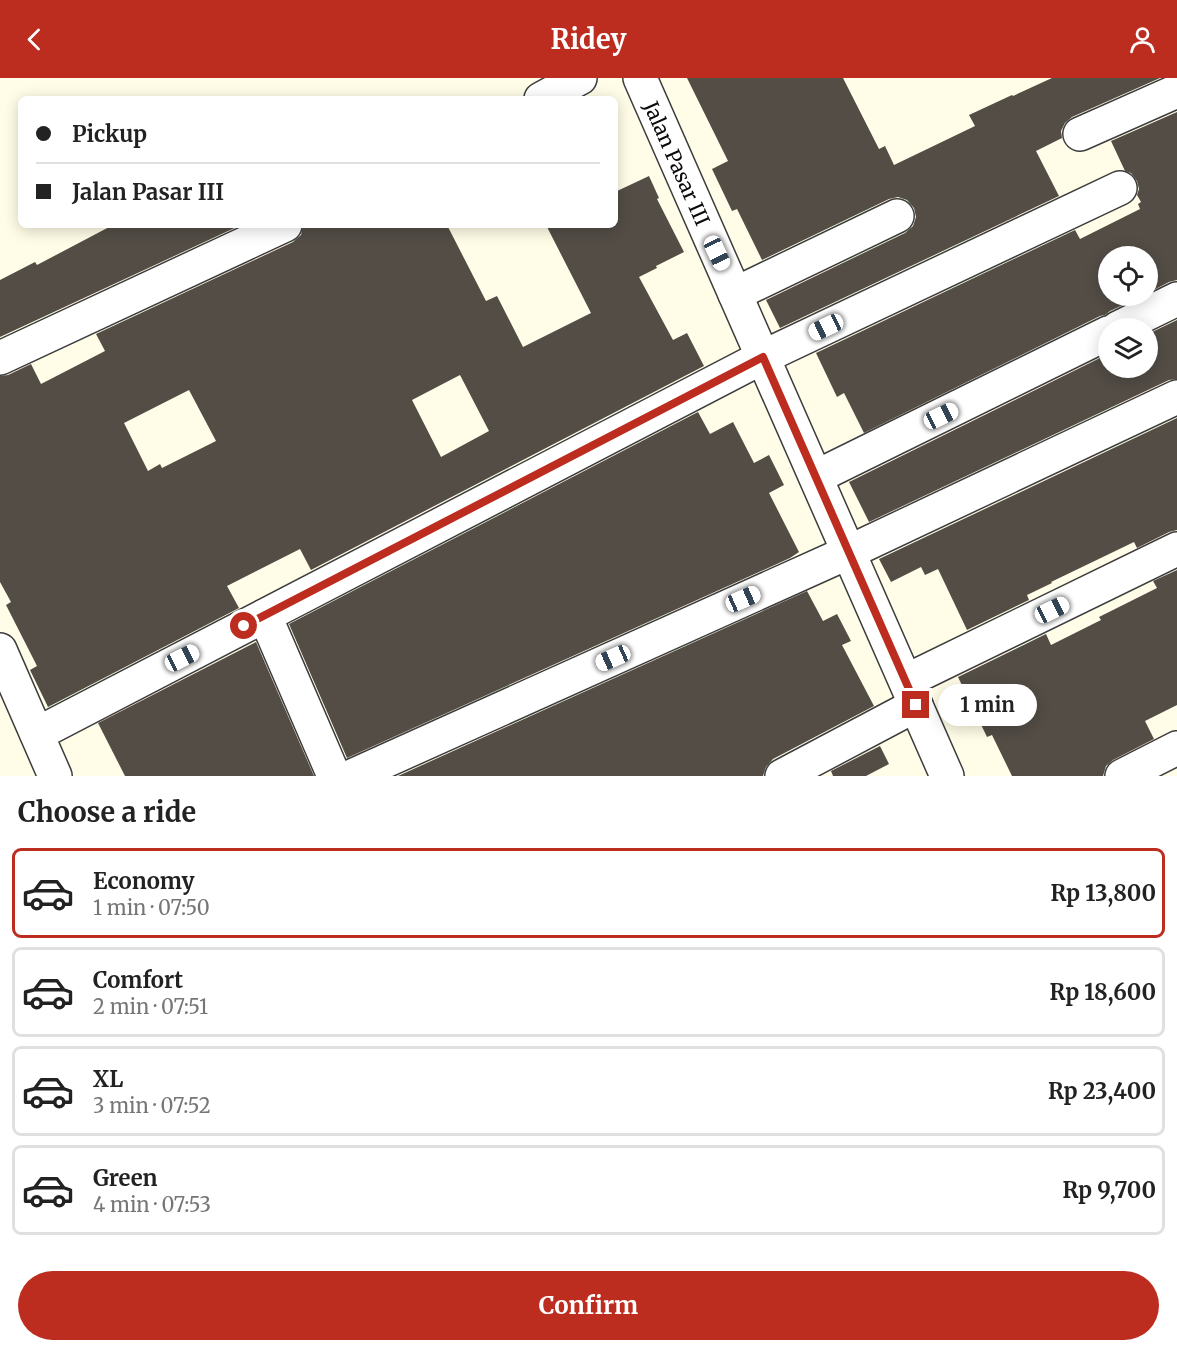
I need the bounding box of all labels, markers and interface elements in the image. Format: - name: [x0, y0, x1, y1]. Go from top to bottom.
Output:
- text: Ridey: [551, 22, 626, 56]
- icon: back: [18, 23, 51, 56]
- icon: person: [1126, 23, 1159, 56]
- street label: Jalan Pasar III: [639, 96, 716, 229]
- text: Pickup: [72, 120, 147, 148]
- text: Jalan Pasar III: [72, 178, 224, 206]
- car: [701, 233, 733, 273]
- map controls: [1098, 246, 1158, 378]
- button: locate: [1098, 246, 1158, 306]
- car: [806, 311, 846, 343]
- button: layers: [1098, 318, 1158, 378]
- car: [921, 400, 961, 432]
- car: [723, 583, 763, 615]
- car: [1032, 594, 1072, 626]
- route start: [230, 612, 257, 639]
- car: [162, 642, 202, 674]
- car: [593, 642, 633, 674]
- callout: 1 min: [937, 684, 1036, 726]
- route end: [902, 691, 929, 718]
- text: 1 min: [960, 692, 1015, 717]
- text: Choose a ride: [18, 795, 196, 829]
- icon: car: [21, 866, 75, 920]
- text: Economy: [93, 867, 194, 895]
- text: Rp 13,800: [1051, 879, 1156, 907]
- text: 1 min · 07:50: [93, 895, 210, 920]
- icon: car: [21, 965, 75, 1019]
- text: Comfort: [93, 966, 183, 994]
- text: Rp 18,600: [1050, 978, 1156, 1006]
- text: 2 min · 07:51: [93, 994, 208, 1019]
- icon: car: [21, 1064, 75, 1118]
- text: XL: [93, 1065, 123, 1093]
- text: Rp 23,400: [1048, 1077, 1156, 1105]
- text: 3 min · 07:52: [93, 1093, 211, 1118]
- icon: car: [21, 1163, 75, 1217]
- text: Green: [93, 1164, 157, 1192]
- text: Rp 9,700: [1062, 1176, 1156, 1204]
- text: 4 min · 07:53: [93, 1192, 211, 1217]
- button: Confirm: [18, 1271, 1159, 1340]

